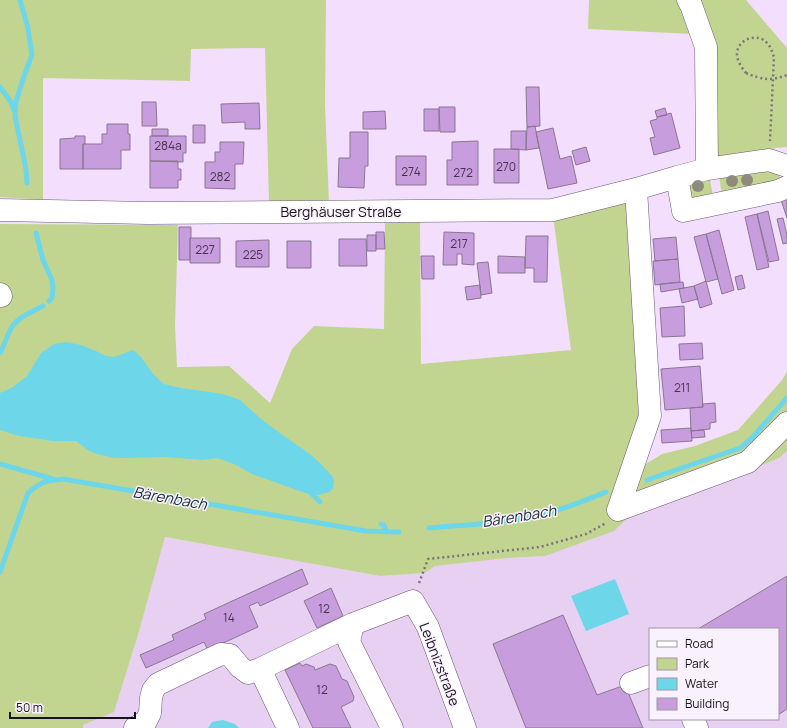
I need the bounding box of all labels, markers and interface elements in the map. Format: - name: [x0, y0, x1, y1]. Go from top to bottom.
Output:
- house number: 284a: [154, 137, 182, 154]
- house number: 270: [496, 158, 516, 175]
- house number: 274: [401, 163, 421, 180]
- house number: 272: [453, 164, 473, 181]
- house number: 282: [210, 168, 230, 185]
- street label: Berghäuser Straße: [281, 202, 401, 221]
- house number: 217: [450, 235, 468, 252]
- house number: 227: [195, 241, 215, 258]
- house number: 225: [243, 246, 263, 263]
- house number: 211: [674, 379, 690, 396]
- water label: Bärenbach: [131, 481, 210, 515]
- water label: Bärenbach: [480, 500, 559, 532]
- house number: 12: [318, 600, 330, 617]
- house number: 14: [223, 609, 235, 626]
- street label: Leibnizstraße: [415, 620, 465, 708]
- legend: [649, 628, 779, 720]
- text: Road: [685, 635, 713, 652]
- text: Park: [685, 655, 710, 672]
- text: Water: [685, 675, 719, 692]
- house number: 12: [316, 681, 328, 698]
- scale bar: [10, 694, 135, 720]
- text: Building: [685, 695, 729, 712]
- text: 50 m: [16, 699, 43, 716]

